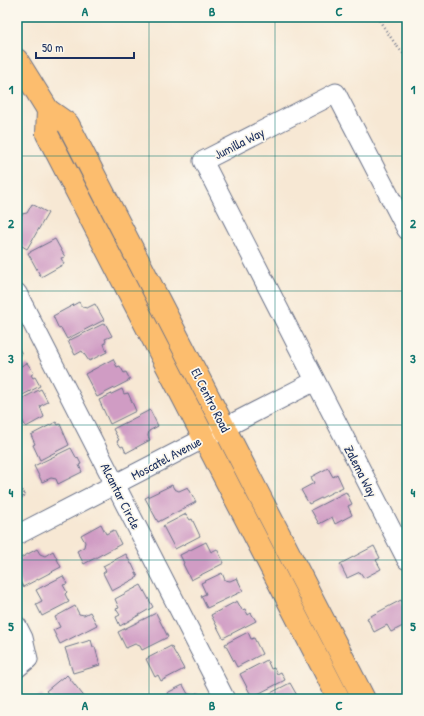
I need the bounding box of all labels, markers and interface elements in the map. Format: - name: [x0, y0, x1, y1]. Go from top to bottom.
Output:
- text: A: [82, 2, 89, 20]
- text: B: [209, 2, 216, 20]
- text: C: [335, 2, 343, 20]
- scale bar: [36, 34, 134, 60]
- text: 50 m: [42, 39, 63, 56]
- text: 1: [9, 80, 14, 98]
- text: 1: [411, 80, 416, 98]
- street label: Jumilla Way: [211, 122, 268, 163]
- text: 2: [8, 214, 15, 232]
- text: 2: [410, 214, 417, 232]
- text: 3: [8, 349, 14, 367]
- text: 3: [410, 349, 416, 367]
- street label: El Centro Road: [187, 365, 235, 435]
- street label: Moscatel Avenue: [128, 432, 204, 484]
- street label: Zalema Way: [340, 442, 382, 500]
- street label: Alcantar Circle: [97, 460, 145, 532]
- text: 4: [9, 483, 14, 501]
- text: 4: [411, 483, 416, 501]
- text: 5: [8, 617, 14, 635]
- text: 5: [410, 617, 416, 635]
- text: A: [82, 696, 89, 714]
- text: B: [209, 696, 216, 714]
- text: C: [335, 696, 343, 714]

